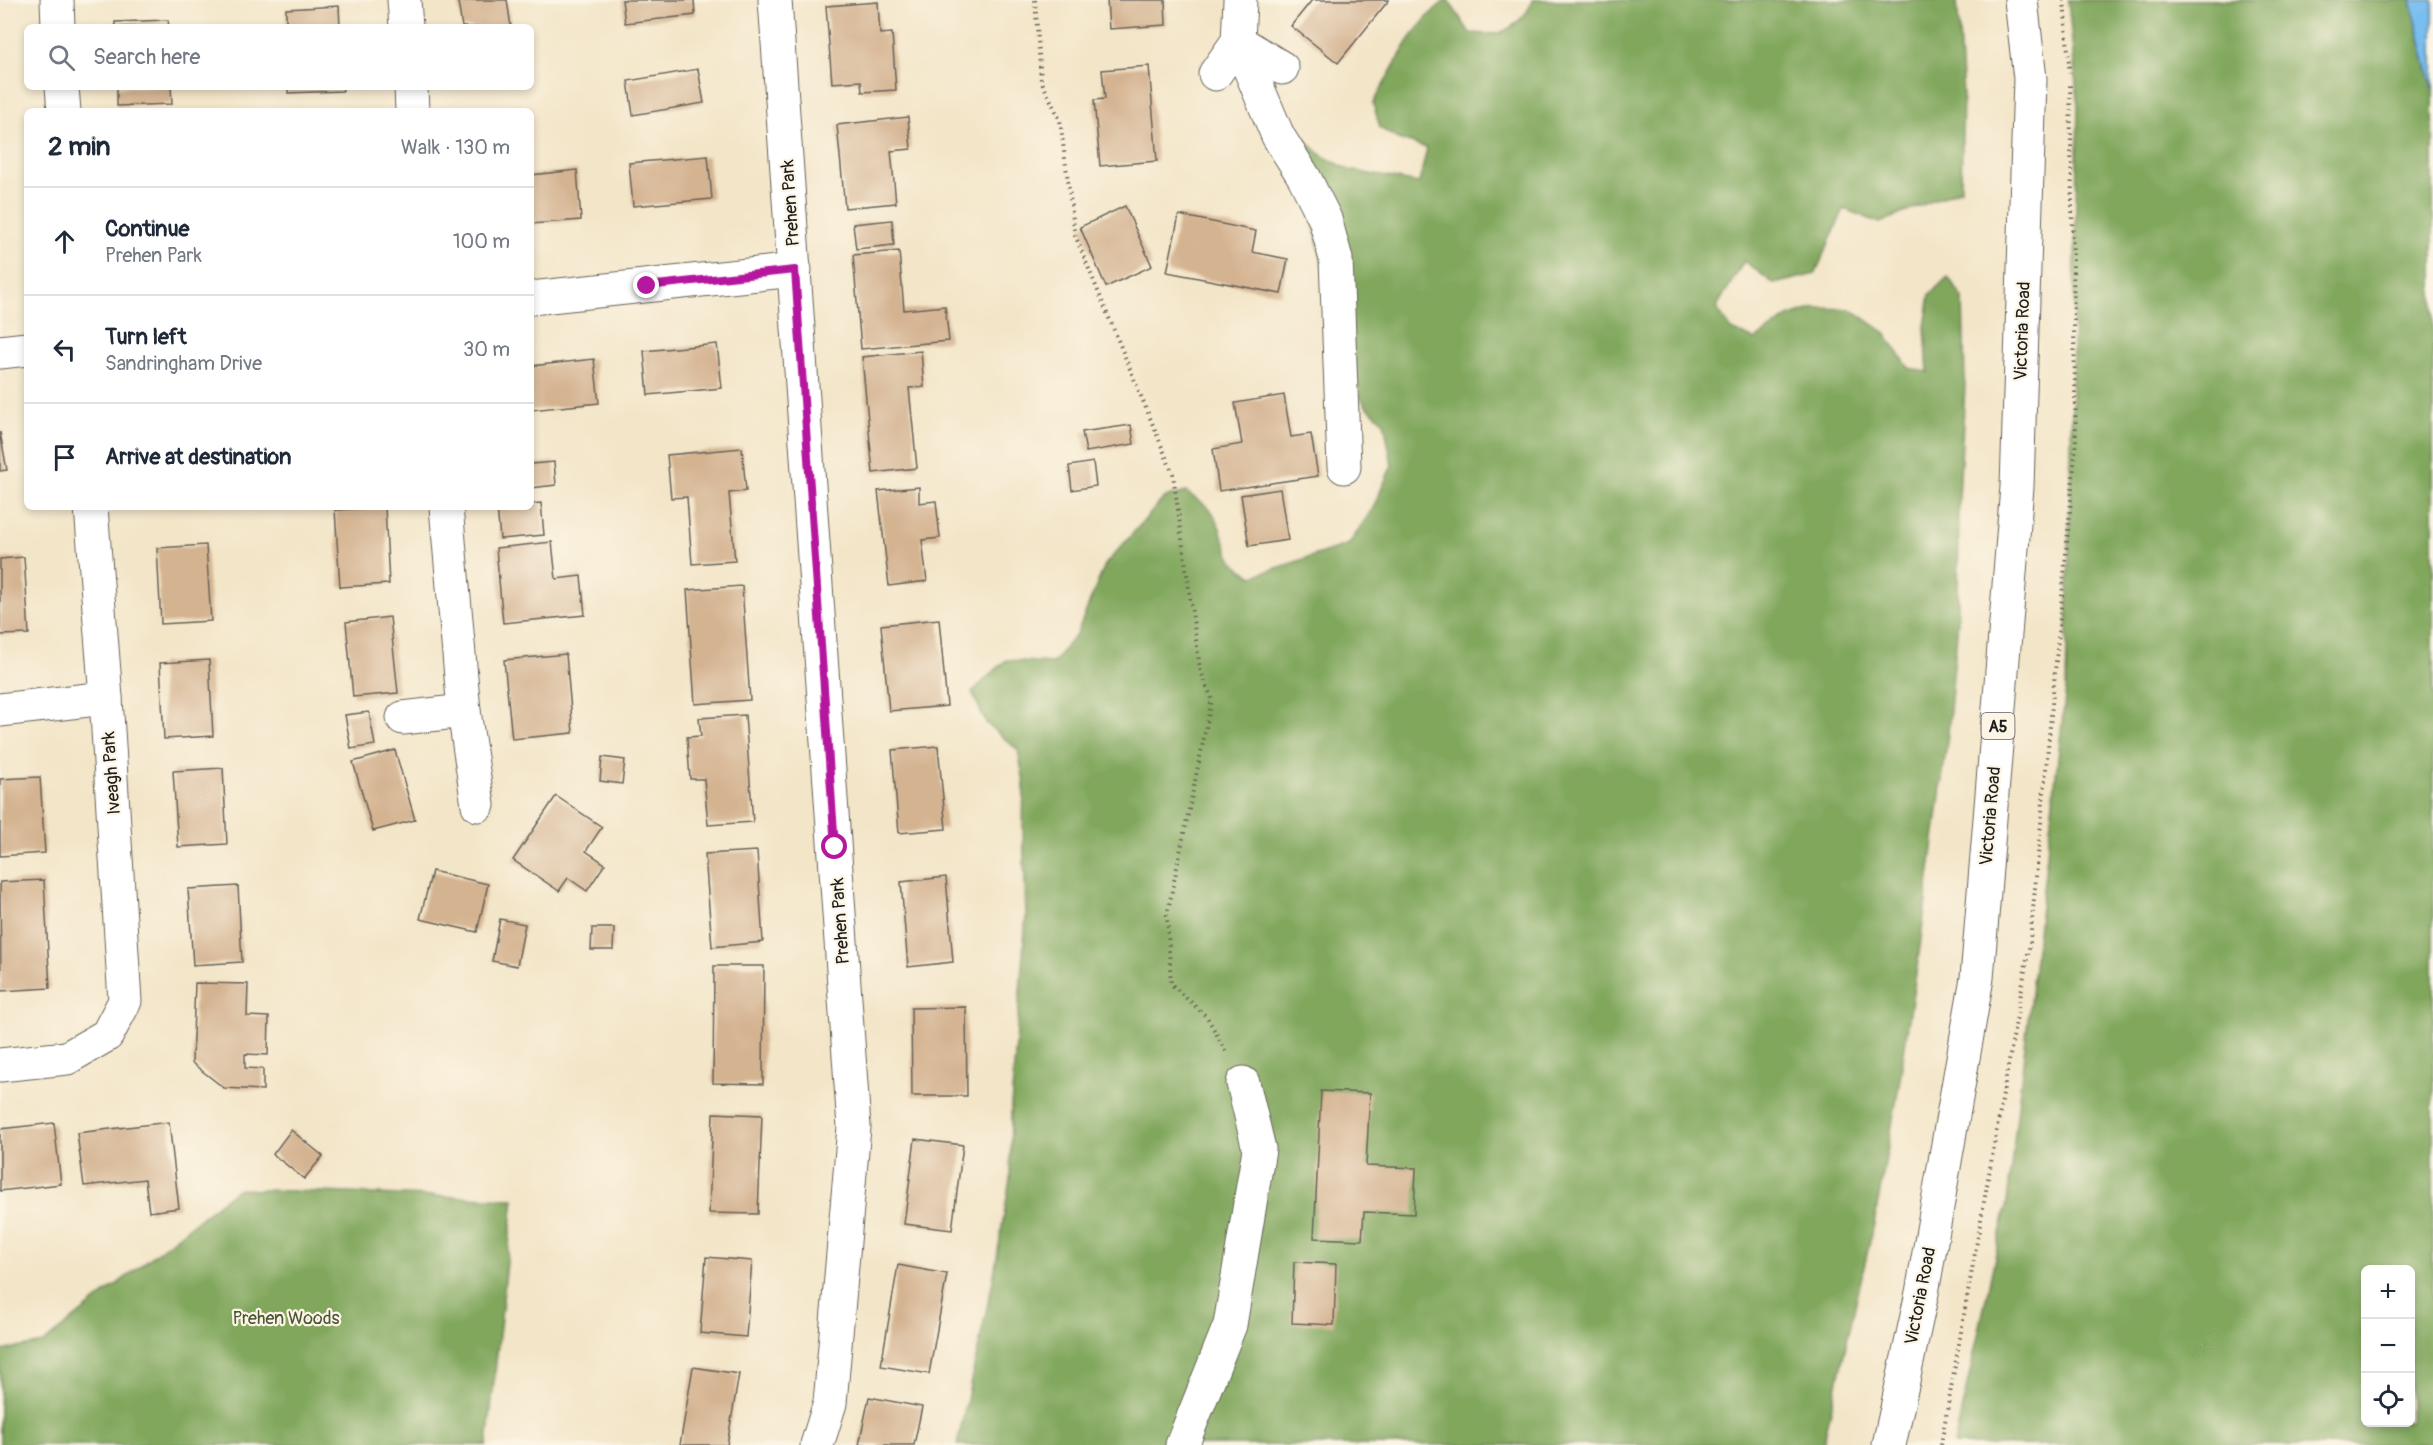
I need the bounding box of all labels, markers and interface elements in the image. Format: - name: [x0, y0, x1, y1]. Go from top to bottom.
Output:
- search box: [24, 24, 534, 90]
- icon: search: [45, 41, 78, 74]
- text: Search here: [93, 43, 200, 71]
- text: 2 min: [48, 131, 110, 163]
- text: Walk · 130 m: [401, 135, 510, 160]
- street label: Prehen Park: [776, 158, 805, 247]
- text: Continue: [105, 215, 189, 243]
- icon: ahead: [48, 225, 81, 258]
- text: 100 m: [453, 229, 510, 254]
- text: Prehen Park: [105, 243, 202, 268]
- route end: [633, 272, 659, 298]
- street label: Victoria Road: [2009, 281, 2036, 381]
- text: Turn left: [105, 323, 187, 351]
- icon: left: [48, 333, 81, 366]
- text: 30 m: [463, 337, 510, 362]
- text: Sandringham Drive: [105, 351, 262, 376]
- icon: arrive: [48, 441, 81, 474]
- text: Arrive at destination: [105, 443, 291, 471]
- road number: A5: [1982, 713, 2014, 739]
- street label: Iveagh Park: [97, 730, 126, 815]
- street label: Victoria Road: [1975, 766, 2006, 866]
- route start: [821, 833, 847, 859]
- street label: Prehen Park: [826, 876, 855, 965]
- street label: Victoria Road: [1900, 1245, 1941, 1347]
- map controls: [2361, 1265, 2415, 1427]
- button: +: [2361, 1265, 2415, 1319]
- park label: Prehen Woods: [232, 1307, 340, 1330]
- button: −: [2361, 1319, 2415, 1373]
- button: locate: [2361, 1373, 2415, 1427]

